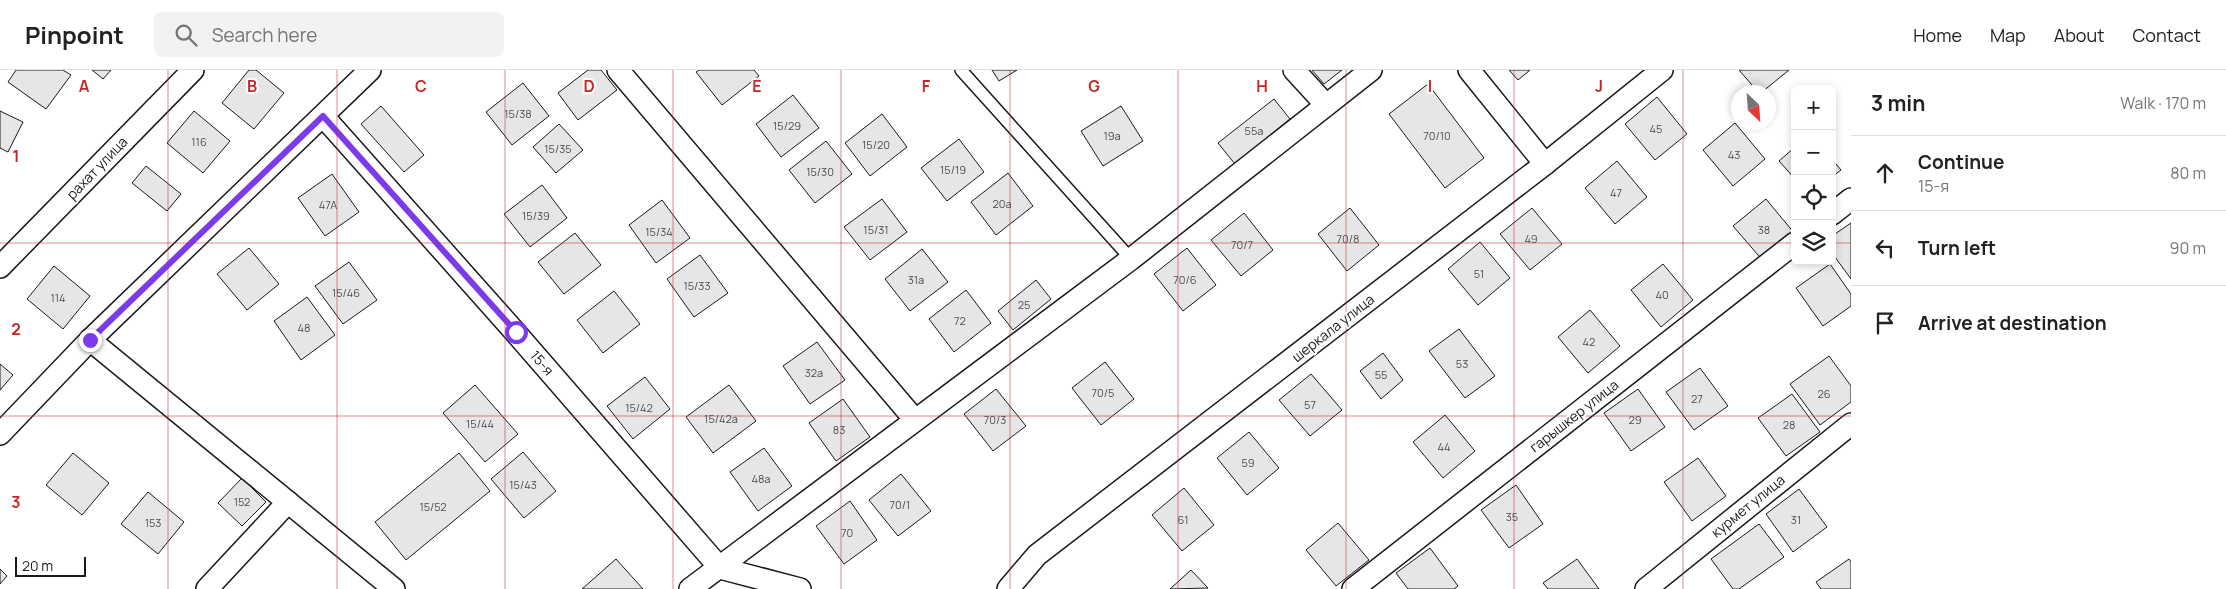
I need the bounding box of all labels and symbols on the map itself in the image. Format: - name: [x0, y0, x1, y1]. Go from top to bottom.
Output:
- text: A: [79, 75, 90, 97]
- text: B: [247, 75, 257, 97]
- text: C: [415, 75, 427, 97]
- text: D: [583, 75, 595, 97]
- text: E: [752, 75, 762, 97]
- text: F: [922, 75, 931, 97]
- text: G: [1088, 75, 1100, 97]
- text: H: [1256, 75, 1268, 97]
- text: I: [1428, 75, 1432, 97]
- text: J: [1595, 75, 1603, 97]
- north arrow: [1731, 85, 1776, 130]
- house number: 15/38: [504, 106, 532, 121]
- house number: 15/29: [773, 118, 801, 133]
- house number: 45: [1650, 121, 1662, 136]
- house number: 55а: [1245, 123, 1263, 138]
- house number: 19а: [1103, 128, 1121, 143]
- house number: 70/10: [1423, 128, 1451, 143]
- street label: рахат улица: [62, 132, 131, 203]
- house number: 116: [191, 134, 207, 149]
- house number: 15/20: [862, 137, 890, 152]
- house number: 15/35: [544, 141, 572, 156]
- text: 1: [12, 145, 20, 167]
- house number: 43: [1728, 147, 1740, 162]
- house number: 15/19: [940, 162, 966, 177]
- house number: 15/30: [806, 164, 834, 179]
- house number: 47: [1610, 185, 1622, 200]
- house number: 20а: [992, 196, 1012, 211]
- house number: 47А: [319, 197, 337, 212]
- house number: 15/39: [522, 208, 550, 223]
- house number: 15/31: [863, 222, 889, 237]
- house number: 38: [1758, 222, 1770, 237]
- house number: 15/34: [645, 224, 673, 239]
- house number: 70/8: [1337, 231, 1359, 246]
- house number: 49: [1524, 231, 1538, 246]
- house number: 70/7: [1231, 237, 1253, 252]
- house number: 51: [1474, 266, 1484, 281]
- house number: 31а: [908, 272, 924, 287]
- house number: 70/6: [1173, 272, 1197, 287]
- house number: 15/33: [683, 278, 711, 293]
- house number: 15/46: [332, 285, 360, 300]
- house number: 40: [1655, 287, 1669, 302]
- street label: шеркала улица: [1287, 289, 1378, 366]
- house number: 114: [50, 290, 66, 305]
- house number: 25: [1018, 297, 1030, 312]
- house number: 72: [954, 313, 966, 328]
- text: 2: [11, 318, 21, 340]
- house number: 48: [298, 320, 310, 335]
- route start: [505, 321, 528, 344]
- route end: [79, 329, 102, 352]
- house number: 42: [1583, 334, 1595, 349]
- street label: 15-я: [526, 346, 558, 379]
- house number: 53: [1456, 356, 1468, 371]
- house number: 32а: [805, 365, 823, 380]
- house number: 55: [1375, 367, 1387, 382]
- street label: гарышкер улица: [1525, 375, 1622, 456]
- house number: 70/5: [1092, 385, 1114, 400]
- house number: 26: [1817, 386, 1831, 401]
- house number: 27: [1691, 391, 1703, 406]
- house number: 57: [1304, 397, 1316, 412]
- house number: 15/42: [625, 400, 653, 415]
- house number: 15/42а: [704, 411, 738, 426]
- house number: 70/3: [984, 412, 1006, 427]
- house number: 29: [1628, 412, 1642, 427]
- house number: 15/44: [466, 416, 494, 431]
- house number: 28: [1783, 417, 1795, 432]
- house number: 83: [833, 422, 845, 437]
- house number: 44: [1437, 439, 1451, 454]
- house number: 59: [1241, 455, 1255, 470]
- street label: курмет улица: [1707, 470, 1789, 541]
- house number: 48а: [752, 471, 770, 486]
- house number: 15/43: [509, 477, 537, 492]
- text: 3: [11, 491, 21, 513]
- house number: 152: [234, 494, 250, 509]
- house number: 70/1: [890, 497, 910, 512]
- house number: 15/52: [419, 499, 447, 514]
- house number: 35: [1506, 509, 1518, 524]
- house number: 61: [1178, 512, 1188, 527]
- house number: 31: [1791, 512, 1801, 527]
- house number: 153: [145, 515, 161, 530]
- house number: 70: [841, 525, 853, 540]
- scale bar: [15, 554, 86, 577]

